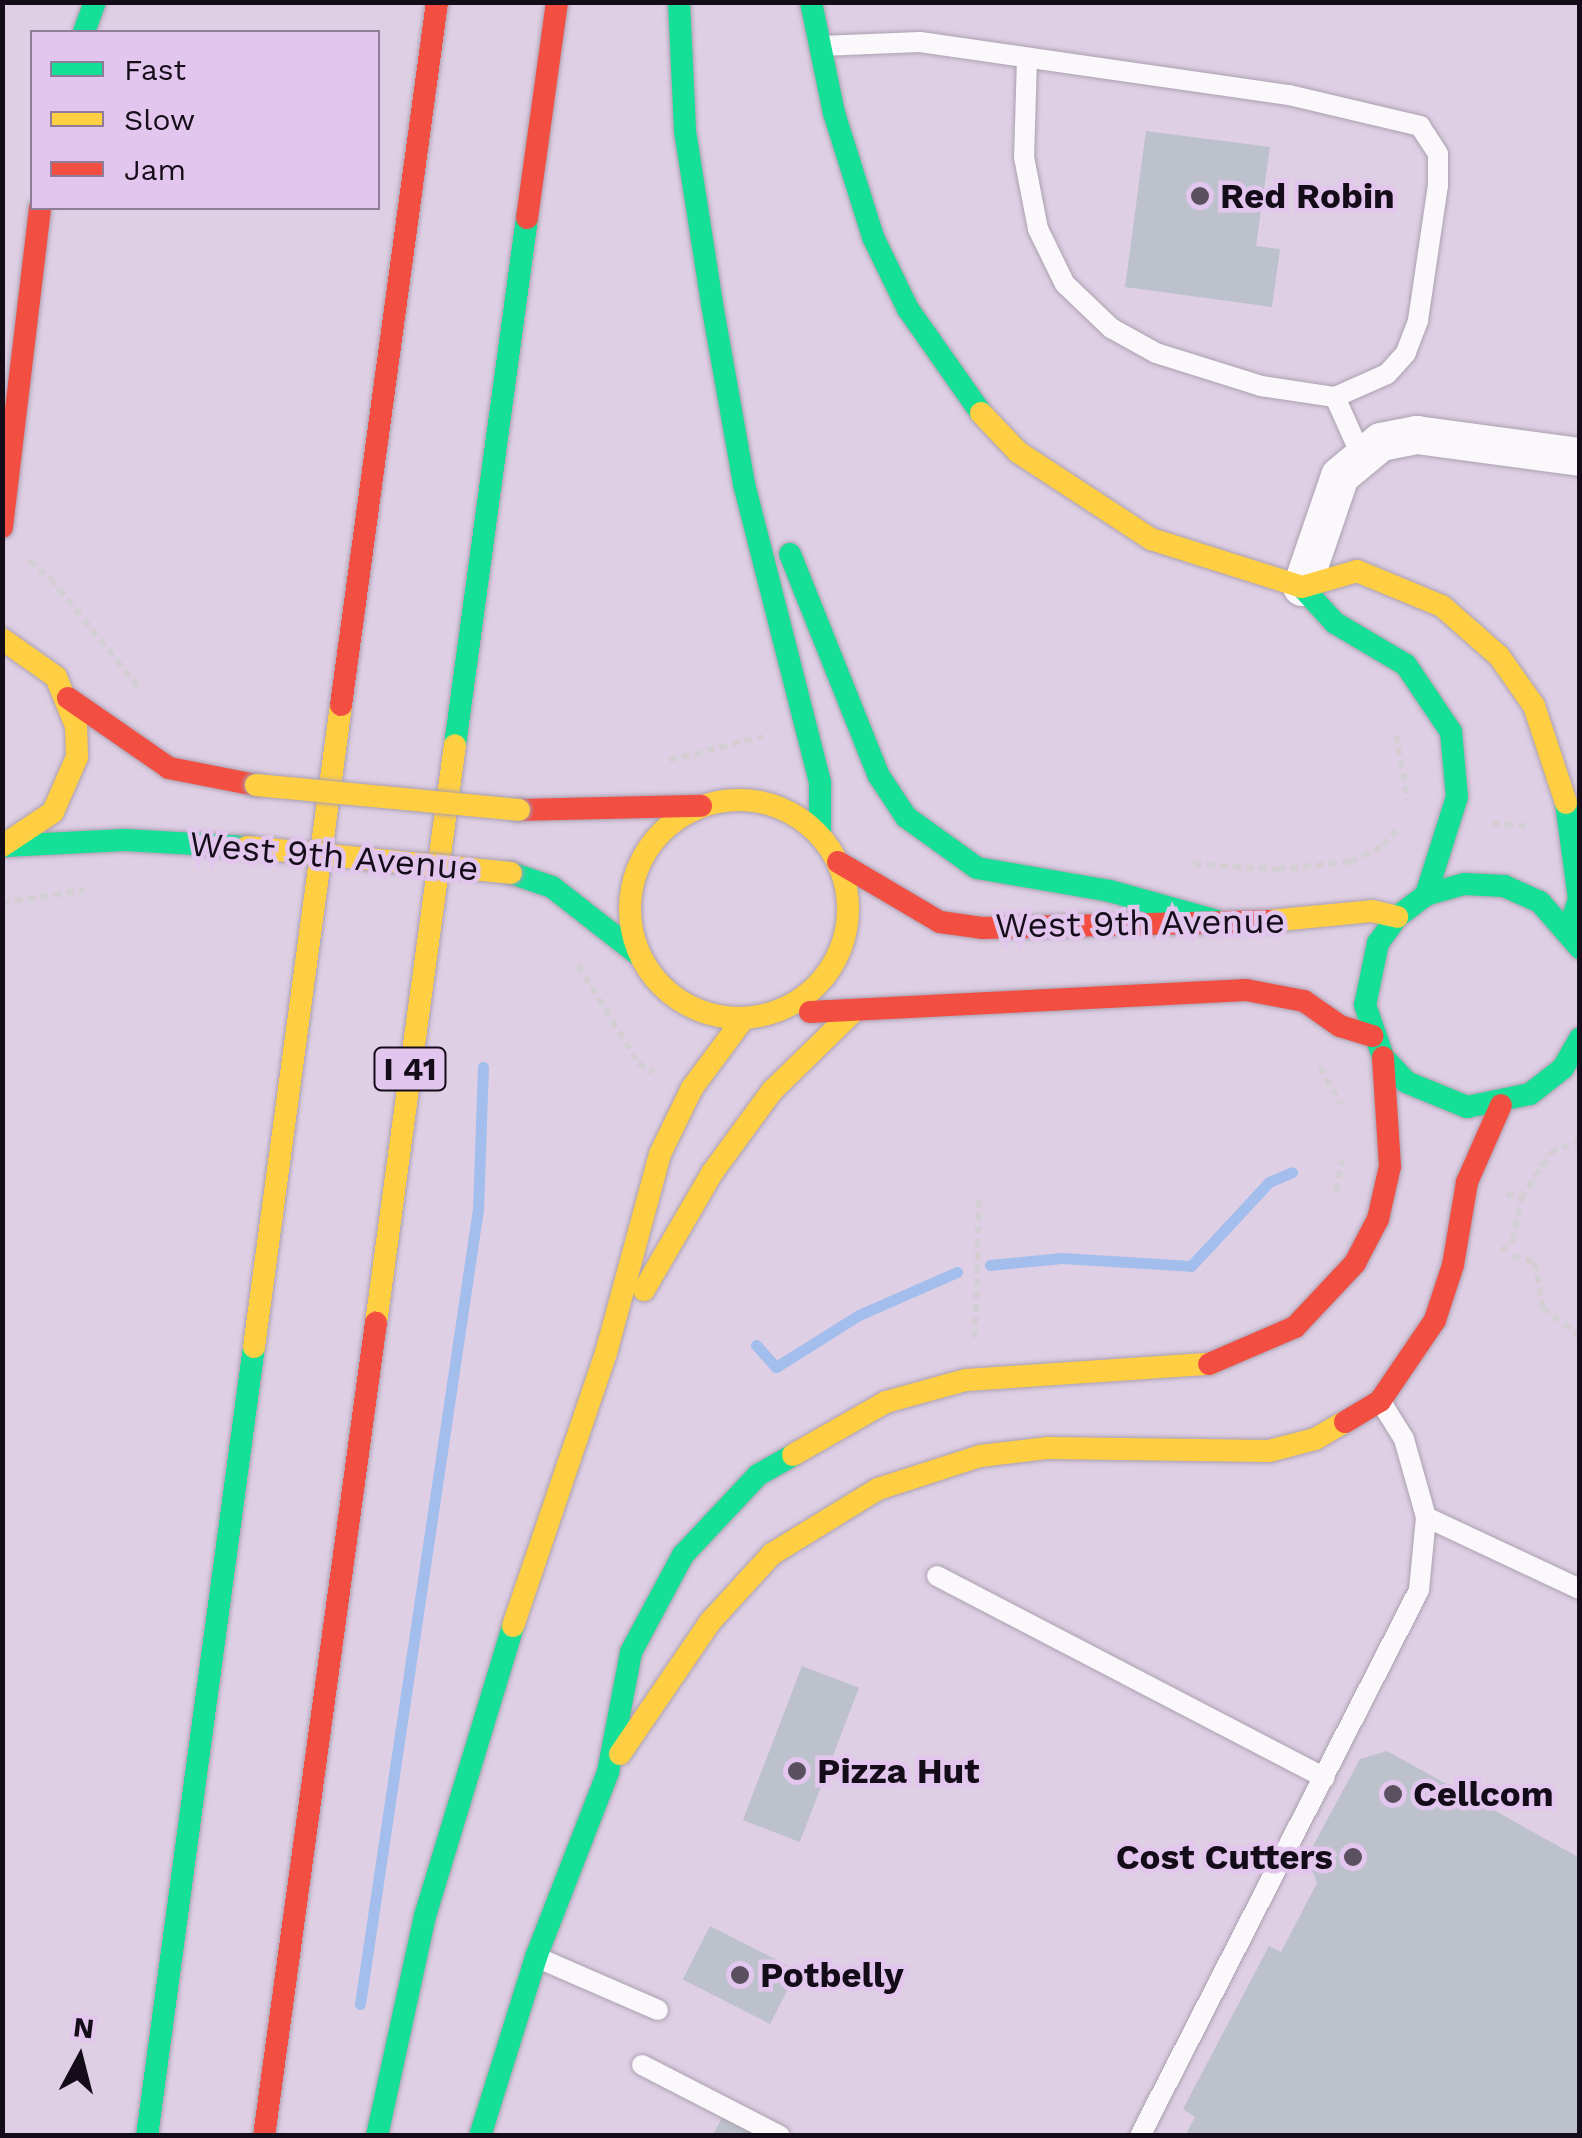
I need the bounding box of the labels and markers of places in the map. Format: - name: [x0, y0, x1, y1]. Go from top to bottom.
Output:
- place label: Red Robin: [1220, 175, 1395, 217]
- marker: Red Robin: [1189, 185, 1211, 207]
- place label: Pizza Hut: [817, 1750, 980, 1792]
- marker: Pizza Hut: [786, 1760, 808, 1782]
- place label: Cellcom: [1413, 1773, 1554, 1815]
- marker: Cellcom: [1382, 1783, 1404, 1805]
- place label: Cost Cutters: [1116, 1836, 1333, 1878]
- marker: Cost Cutters: [1342, 1846, 1364, 1868]
- place label: Potbelly: [760, 1954, 904, 1996]
- marker: Potbelly: [729, 1964, 751, 1986]

